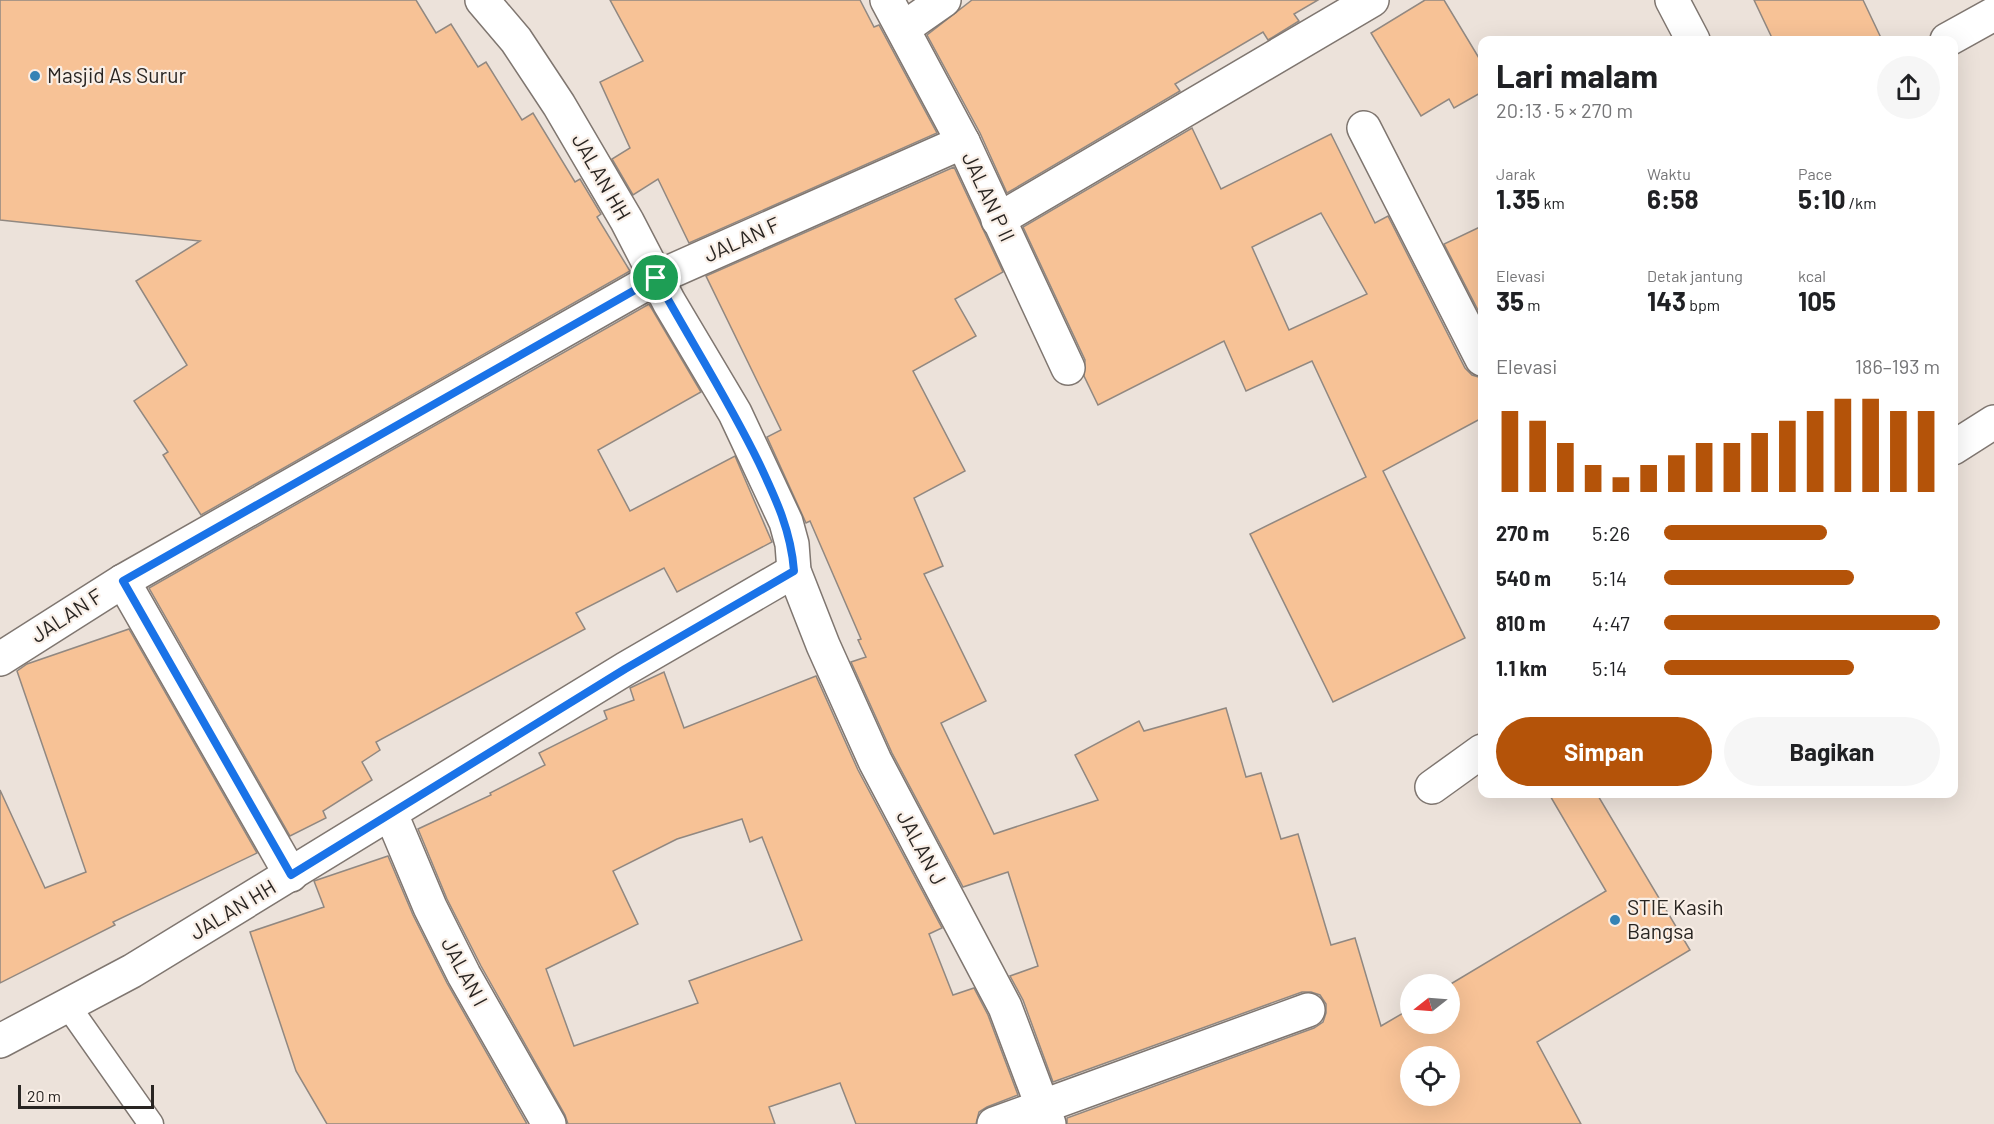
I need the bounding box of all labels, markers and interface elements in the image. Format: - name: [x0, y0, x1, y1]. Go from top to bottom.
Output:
- text: Lari malam: [1496, 55, 1658, 95]
- button: share: [1877, 56, 1940, 119]
- place label: Masjid As Surur: [47, 62, 186, 87]
- marker: Masjid As Surur: [28, 69, 42, 83]
- text: 20:13 · 5 × 270 m: [1496, 98, 1633, 122]
- street label: JALAN HH: [567, 128, 637, 224]
- street label: JALAN P II: [958, 148, 1021, 245]
- text: Jarak: [1496, 164, 1535, 183]
- text: Waktu: [1647, 164, 1691, 183]
- text: Pace: [1798, 164, 1832, 183]
- text: 1.35: [1496, 183, 1540, 214]
- text: 6:58: [1647, 183, 1699, 214]
- text: 5:10: [1798, 183, 1846, 214]
- text: km: [1540, 193, 1565, 212]
- text: /km: [1846, 193, 1876, 212]
- street label: JALAN F: [699, 211, 783, 266]
- pin: [630, 252, 681, 303]
- icon: arrive: [639, 261, 672, 294]
- text: Elevasi: [1496, 266, 1545, 285]
- text: Detak jantung: [1647, 266, 1743, 285]
- text: kcal: [1798, 266, 1826, 285]
- text: 35: [1496, 285, 1524, 316]
- text: 143: [1647, 285, 1686, 316]
- text: 105: [1798, 285, 1836, 316]
- text: m: [1524, 295, 1541, 314]
- text: bpm: [1686, 295, 1720, 314]
- text: Elevasi: [1496, 354, 1557, 378]
- text: 186–193 m: [1855, 354, 1940, 378]
- text: 270 m: [1496, 521, 1549, 545]
- text: 5:26: [1592, 521, 1630, 545]
- text: 540 m: [1496, 566, 1551, 590]
- text: 5:14: [1592, 566, 1627, 590]
- street label: JALAN F: [26, 582, 107, 647]
- text: 810 m: [1496, 611, 1546, 635]
- text: 4:47: [1592, 611, 1630, 635]
- text: 1.1 km: [1496, 656, 1547, 680]
- text: 5:14: [1592, 656, 1627, 680]
- button: Simpan: [1496, 717, 1712, 786]
- button: Bagikan: [1724, 717, 1940, 786]
- street label: JALAN J: [892, 806, 952, 889]
- street label: JALAN HH: [185, 873, 280, 944]
- place label: STIE Kasih Bangsa: [1627, 894, 1723, 943]
- marker: STIE Kasih Bangsa: [1608, 913, 1622, 927]
- street label: JALAN I: [437, 933, 494, 1010]
- north arrow: [1400, 974, 1460, 1034]
- map controls: [1400, 974, 1460, 1106]
- button: locate: [1400, 1046, 1460, 1106]
- scale bar: [18, 1082, 154, 1110]
- text: 20 m: [27, 1086, 61, 1105]

